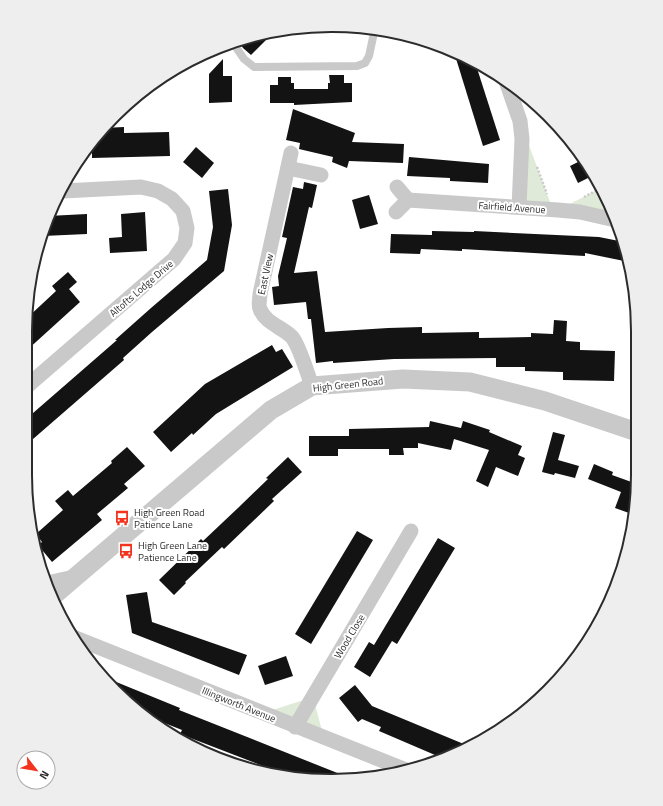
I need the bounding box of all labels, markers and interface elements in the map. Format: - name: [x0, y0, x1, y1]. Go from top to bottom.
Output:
- street label: Fairfield Avenue: [478, 198, 546, 217]
- street label: East View: [254, 252, 277, 296]
- street label: Altofts Lodge Drive: [106, 256, 177, 320]
- street label: High Green Road: [312, 373, 384, 396]
- place label: High Green Road Patience Lane: [134, 505, 205, 532]
- bus stop icon: High Green Road Patience Lane: [113, 509, 131, 527]
- place label: High Green Lane Patience Lane: [138, 538, 207, 565]
- bus stop icon: High Green Lane Patience Lane: [117, 542, 135, 560]
- street label: Wood Close: [330, 611, 369, 661]
- street label: Illingworth Avenue: [200, 683, 278, 726]
- north arrow: [16, 750, 56, 790]
- text: N: [36, 768, 53, 783]

